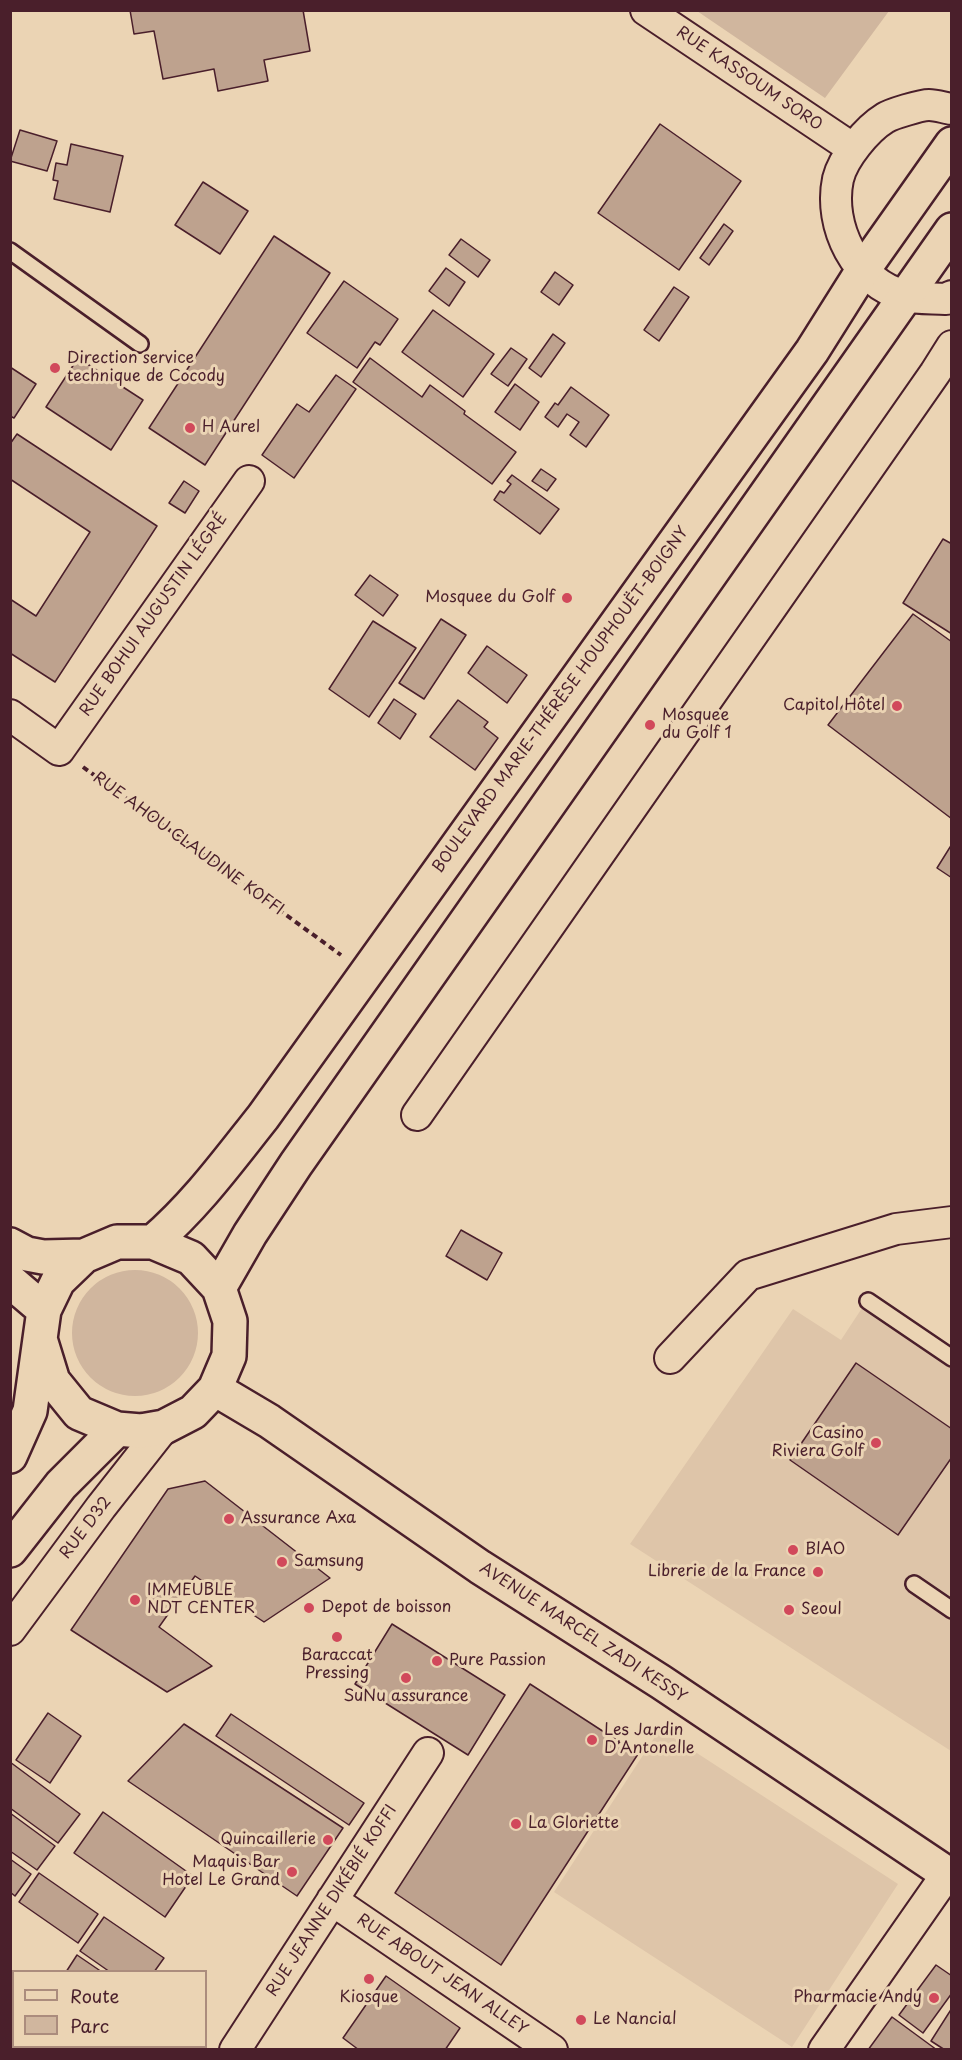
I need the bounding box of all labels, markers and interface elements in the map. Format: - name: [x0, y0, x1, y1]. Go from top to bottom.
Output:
- street label: RUE KASSOUM SORO: [672, 23, 826, 135]
- place label: Direction service technique de Cocody: [67, 349, 225, 387]
- marker: Direction service technique de Cocody: [48, 361, 62, 375]
- place label: H Aurel: [202, 418, 260, 438]
- marker: H Aurel: [183, 421, 197, 435]
- street label: RUE BOHUI AUGUSTIN LÉGRÉ: [76, 510, 232, 720]
- street label: BOULEVARD MARIE-THÉRÈSE HOUPHOUËT-BOIGNY: [429, 523, 693, 877]
- place label: Mosquee du Golf: [425, 588, 555, 608]
- marker: Mosquee du Golf: [560, 591, 574, 605]
- place label: Capitol Hôtel: [783, 696, 885, 716]
- marker: Capitol Hôtel: [890, 699, 904, 713]
- place label: Mosquee du Golf 1: [662, 706, 732, 744]
- marker: Mosquee du Golf 1: [643, 718, 657, 732]
- street label: RUE AHOU CLAUDINE KOFFI: [89, 768, 287, 920]
- place label: Casino Riviera Golf: [771, 1424, 864, 1462]
- marker: Casino Riviera Golf: [869, 1436, 883, 1450]
- street label: RUE D32: [56, 1493, 116, 1563]
- place label: Assurance Axa: [241, 1509, 356, 1529]
- marker: Assurance Axa: [222, 1512, 236, 1526]
- place label: BIAO: [805, 1540, 845, 1560]
- marker: BIAO: [786, 1543, 800, 1557]
- place label: Samsung: [294, 1552, 364, 1572]
- marker: Samsung: [275, 1555, 289, 1569]
- street label: AVENUE MARCEL ZADI KESSY: [476, 1559, 690, 1707]
- place label: Librerie de la France: [648, 1562, 806, 1582]
- marker: Librerie de la France: [811, 1565, 825, 1579]
- place label: IMMEUBLE NDT CENTER: [147, 1581, 255, 1619]
- marker: IMMEUBLE NDT CENTER: [128, 1593, 142, 1607]
- place label: Depot de boisson: [321, 1598, 451, 1618]
- place label: Seoul: [801, 1600, 841, 1620]
- marker: Depot de boisson: [302, 1601, 316, 1615]
- marker: Seoul: [782, 1603, 796, 1617]
- marker: Baraccat Pressing: [330, 1630, 344, 1644]
- place label: Baraccat Pressing: [301, 1646, 373, 1684]
- place label: Pure Passion: [449, 1651, 546, 1671]
- marker: Pure Passion: [430, 1654, 444, 1668]
- marker: SuNu assurance: [399, 1671, 413, 1685]
- place label: SuNu assurance: [343, 1687, 469, 1707]
- place label: Les Jardin D'Antonelle: [604, 1721, 694, 1759]
- marker: Les Jardin D'Antonelle: [585, 1733, 599, 1747]
- street label: RUE JEANNE DIKÉBIÉ KOFFI: [263, 1802, 401, 2000]
- place label: La Gloriette: [528, 1814, 619, 1834]
- marker: La Gloriette: [509, 1817, 523, 1831]
- place label: Quincaillerie: [220, 1830, 316, 1850]
- marker: Quincaillerie: [321, 1833, 335, 1847]
- place label: Maquis Bar Hotel Le Grand: [162, 1853, 280, 1891]
- marker: Maquis Bar Hotel Le Grand: [285, 1865, 299, 1879]
- street label: RUE ABOUT JEAN ALLEY: [353, 1910, 531, 2040]
- legend: [12, 1970, 207, 2048]
- marker: Kiosque: [362, 1972, 376, 1986]
- text: Route: [70, 1982, 119, 2009]
- place label: Kiosque: [339, 1988, 399, 2008]
- place label: Pharmacie Andy: [793, 1988, 922, 2008]
- marker: Pharmacie Andy: [927, 1991, 941, 2005]
- place label: Le Nancial: [593, 2010, 677, 2030]
- text: Parc: [70, 2012, 109, 2039]
- marker: Le Nancial: [574, 2013, 588, 2027]

